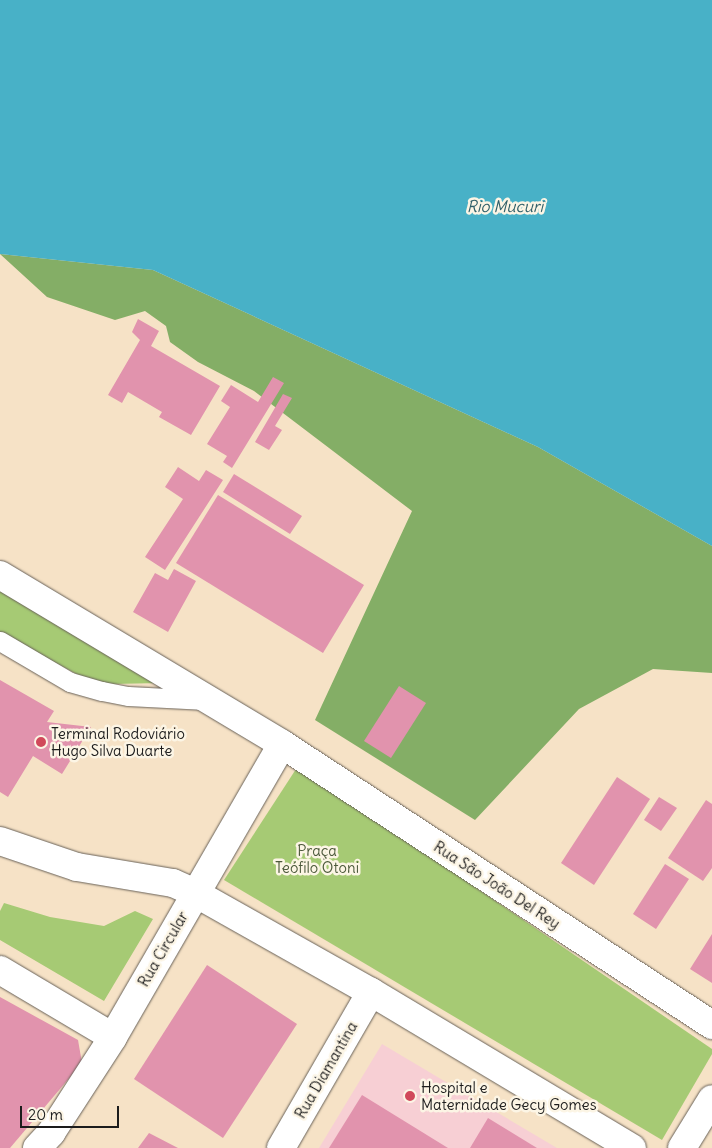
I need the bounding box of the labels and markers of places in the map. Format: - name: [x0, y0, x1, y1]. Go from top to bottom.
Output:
- place label: Terminal Rodoviário Hugo Silva Duarte: [51, 724, 185, 759]
- marker: Terminal Rodoviário Hugo Silva Duarte: [35, 736, 47, 748]
- place label: Hospital e Maternidade Gecy Gomes: [421, 1078, 596, 1113]
- marker: Hospital e Maternidade Gecy Gomes: [403, 1089, 417, 1103]

